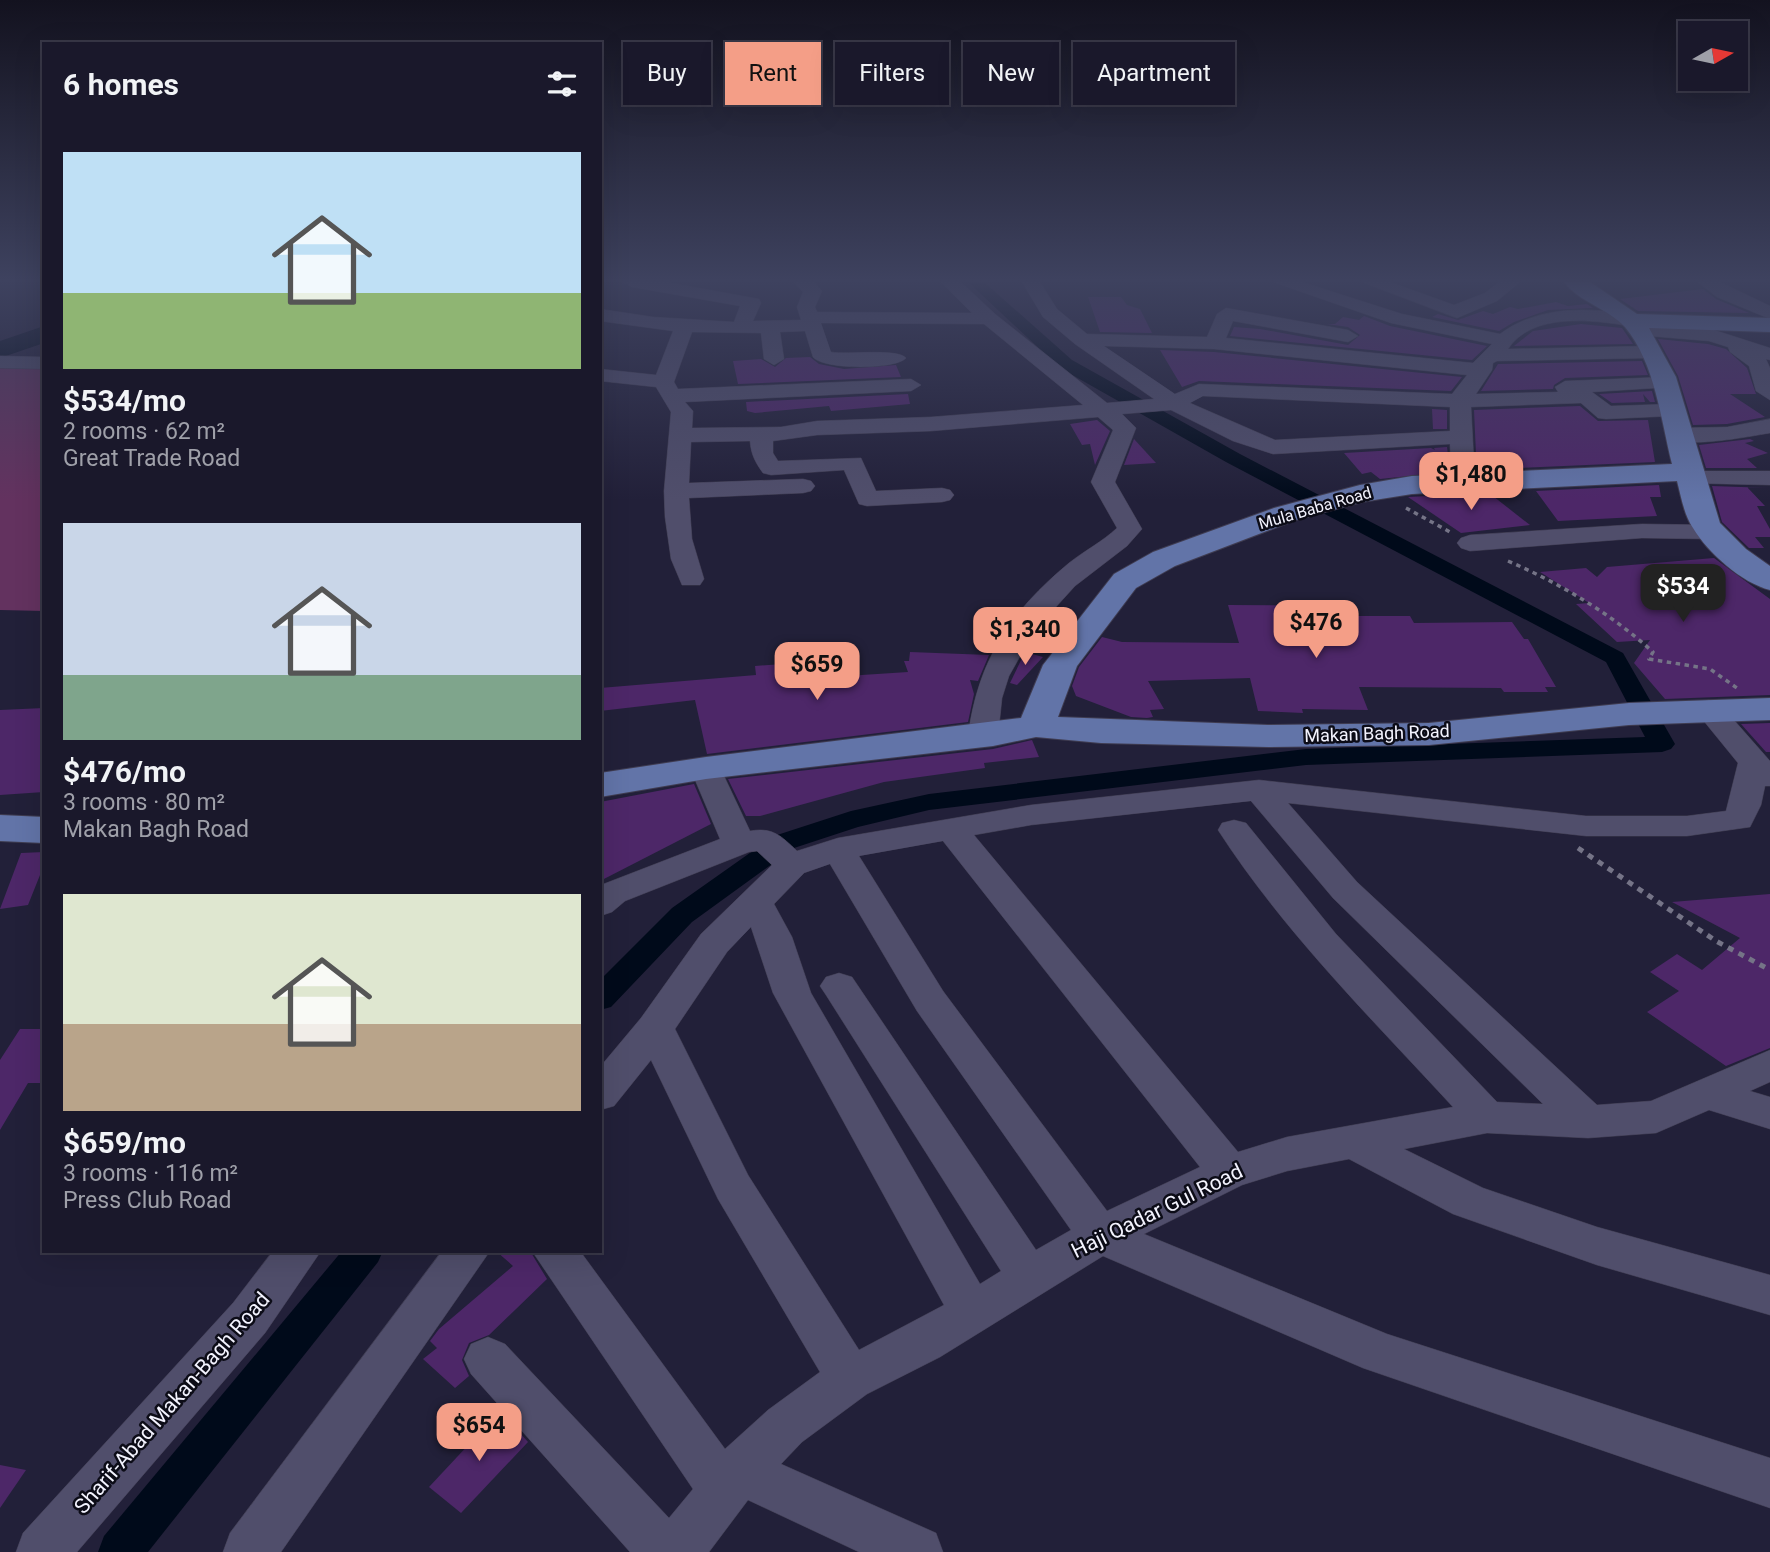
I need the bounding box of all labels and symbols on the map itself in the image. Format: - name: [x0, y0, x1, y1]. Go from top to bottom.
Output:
- north arrow: [1678, 21, 1748, 91]
- pin: $1,480: [1414, 452, 1528, 512]
- street label: Mula Baba Road: [1256, 483, 1374, 533]
- pin: $534: [1642, 564, 1724, 624]
- pin: $476: [1275, 600, 1357, 660]
- pin: $1,340: [968, 608, 1082, 667]
- pin: $659: [776, 642, 858, 702]
- street label: Makan Bagh Road: [1304, 720, 1450, 746]
- street label: Haji Qadar Gul Road: [1067, 1159, 1247, 1263]
- street label: Sharif-Abad Makan-Bagh Road: [69, 1287, 275, 1519]
- pin: $654: [438, 1404, 520, 1463]

